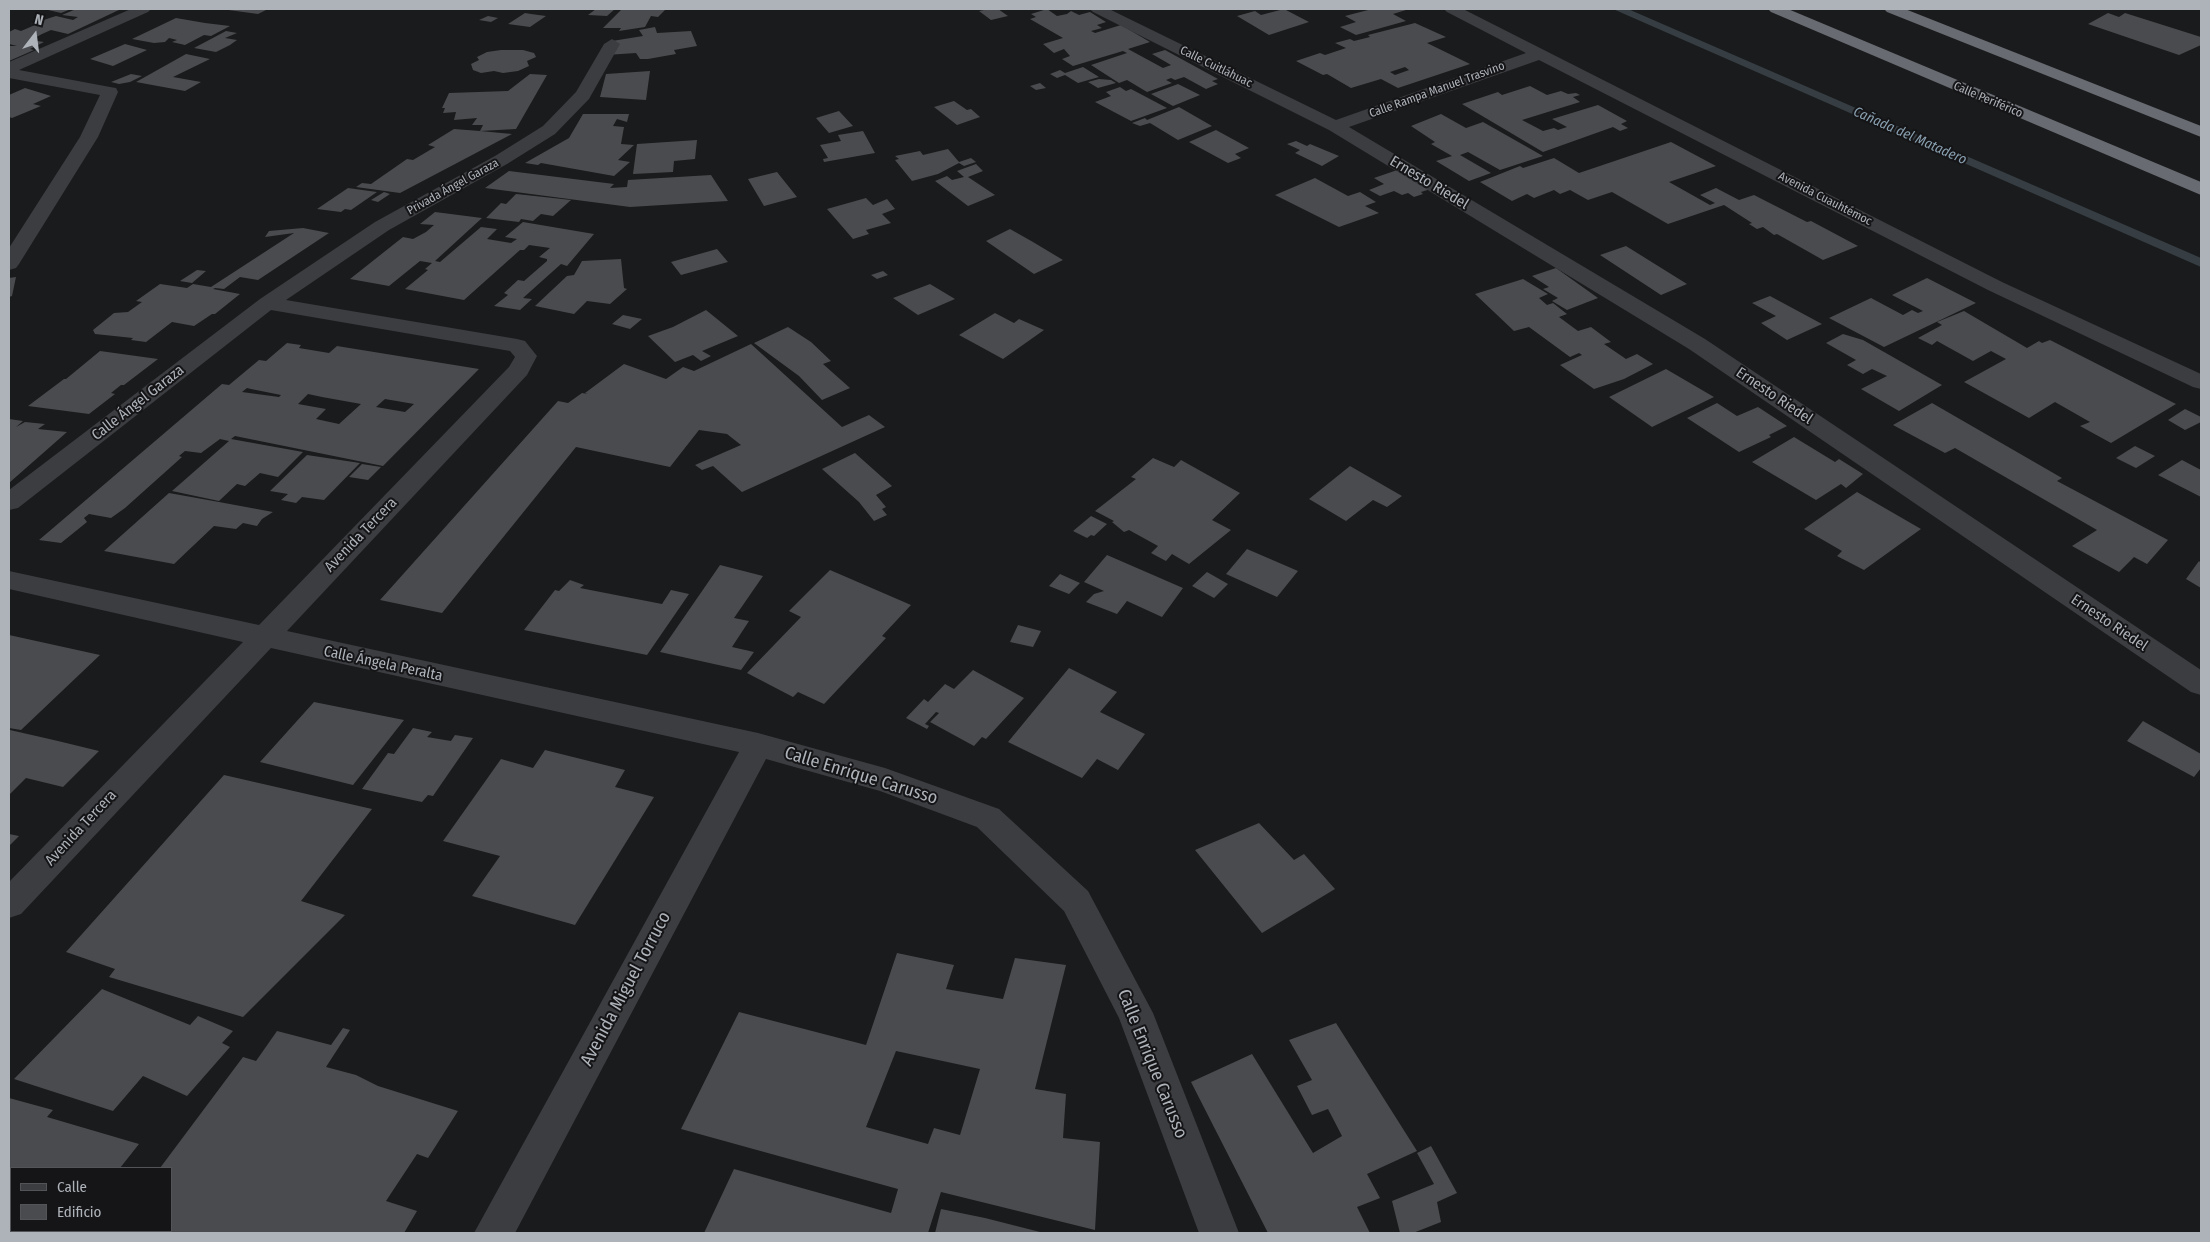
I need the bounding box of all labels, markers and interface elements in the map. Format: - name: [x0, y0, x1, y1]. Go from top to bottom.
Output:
- north arrow: [10, 10, 60, 60]
- text: N: [33, 11, 45, 29]
- street label: Calle Cuitláhuac: [1178, 43, 1254, 91]
- street label: Calle Rampa Manuel Trasvino: [1367, 59, 1507, 121]
- street label: Calle Periférico: [1951, 79, 2025, 121]
- water label: Cañada del Matadero: [1851, 103, 1969, 169]
- street label: Ernesto Riedel: [1386, 152, 1472, 214]
- street label: Privada Ángel Garaza: [405, 156, 501, 218]
- street label: Avenida Cuauhtémoc: [1776, 169, 1874, 229]
- street label: Calle Ángel Garaza: [88, 361, 188, 445]
- street label: Ernesto Riedel: [1732, 364, 1816, 428]
- street label: Avenida Tercera: [321, 494, 401, 576]
- street label: Ernesto Riedel: [2067, 591, 2151, 655]
- street label: Calle Ángela Peralta: [322, 643, 444, 685]
- street label: Calle Enrique Carusso: [782, 742, 940, 810]
- street label: Avenida Tercera: [42, 787, 120, 869]
- street label: Avenida Miguel Torruco: [576, 908, 676, 1070]
- street label: Calle Enrique Carusso: [1112, 986, 1192, 1142]
- legend: [10, 1167, 172, 1232]
- text: Calle: [57, 1178, 87, 1196]
- text: Edificio: [57, 1203, 102, 1221]

